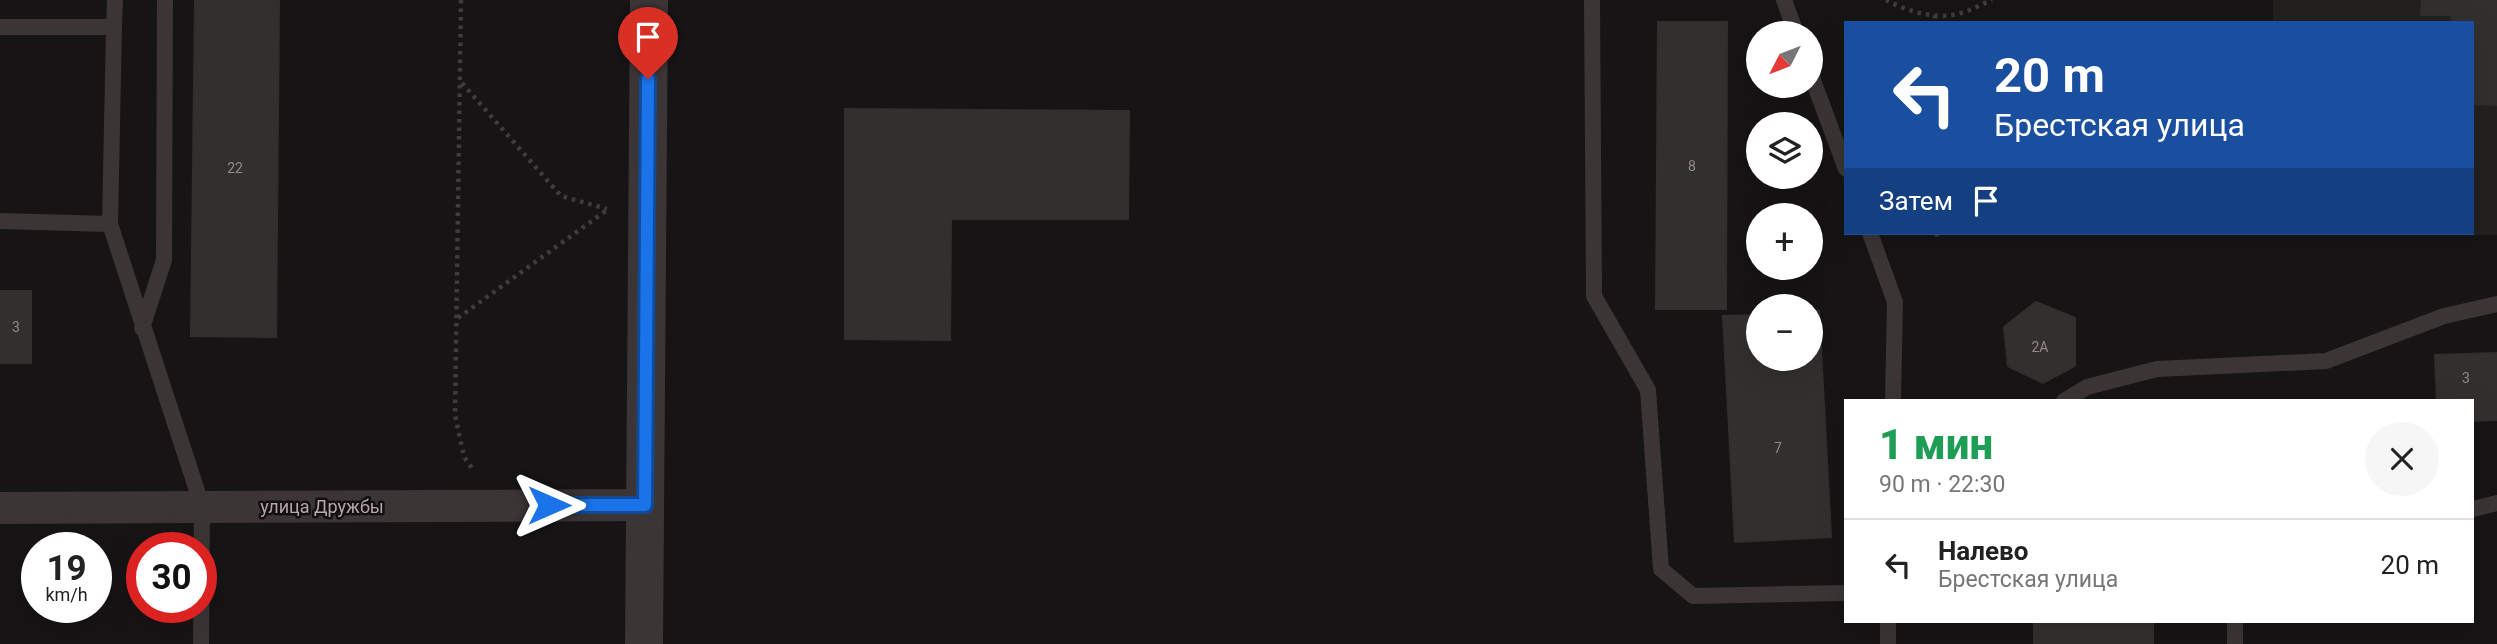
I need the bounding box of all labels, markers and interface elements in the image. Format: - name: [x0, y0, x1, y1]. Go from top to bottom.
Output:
- pin: [618, 7, 678, 79]
- icon: arrive: [629, 18, 667, 56]
- north arrow: [1746, 21, 1824, 98]
- map controls: [1746, 21, 1823, 371]
- text: 20 m: [1994, 47, 2105, 104]
- icon: left: [1879, 49, 1970, 140]
- text: Брестская улица: [1994, 106, 2245, 144]
- button: layers: [1746, 112, 1823, 189]
- house number: 8: [1688, 158, 1696, 174]
- house number: 22: [227, 160, 243, 176]
- icon: arrive: [1967, 182, 2005, 220]
- text: Затем: [1879, 186, 1953, 216]
- button: +: [1746, 203, 1823, 280]
- button: −: [1746, 294, 1823, 371]
- house number: 3: [12, 319, 20, 335]
- house number: 2А: [2031, 339, 2049, 355]
- house number: 3: [2462, 370, 2470, 386]
- text: 1 мин: [1879, 420, 1993, 469]
- button: close: [2365, 422, 2439, 496]
- house number: 7: [1774, 440, 1782, 456]
- position arrow: [512, 468, 586, 542]
- text: 90 m · 22:30: [1879, 471, 2005, 498]
- street label: улица Дружбы: [260, 496, 384, 517]
- speed limit sign: 30: [126, 532, 217, 623]
- text: Налево: [1938, 536, 2028, 566]
- icon: left: [1879, 546, 1917, 584]
- text: 19: [46, 548, 87, 589]
- text: 20 m: [2381, 550, 2439, 580]
- text: Брестская улица: [1938, 566, 2118, 593]
- text: km/h: [45, 584, 88, 605]

